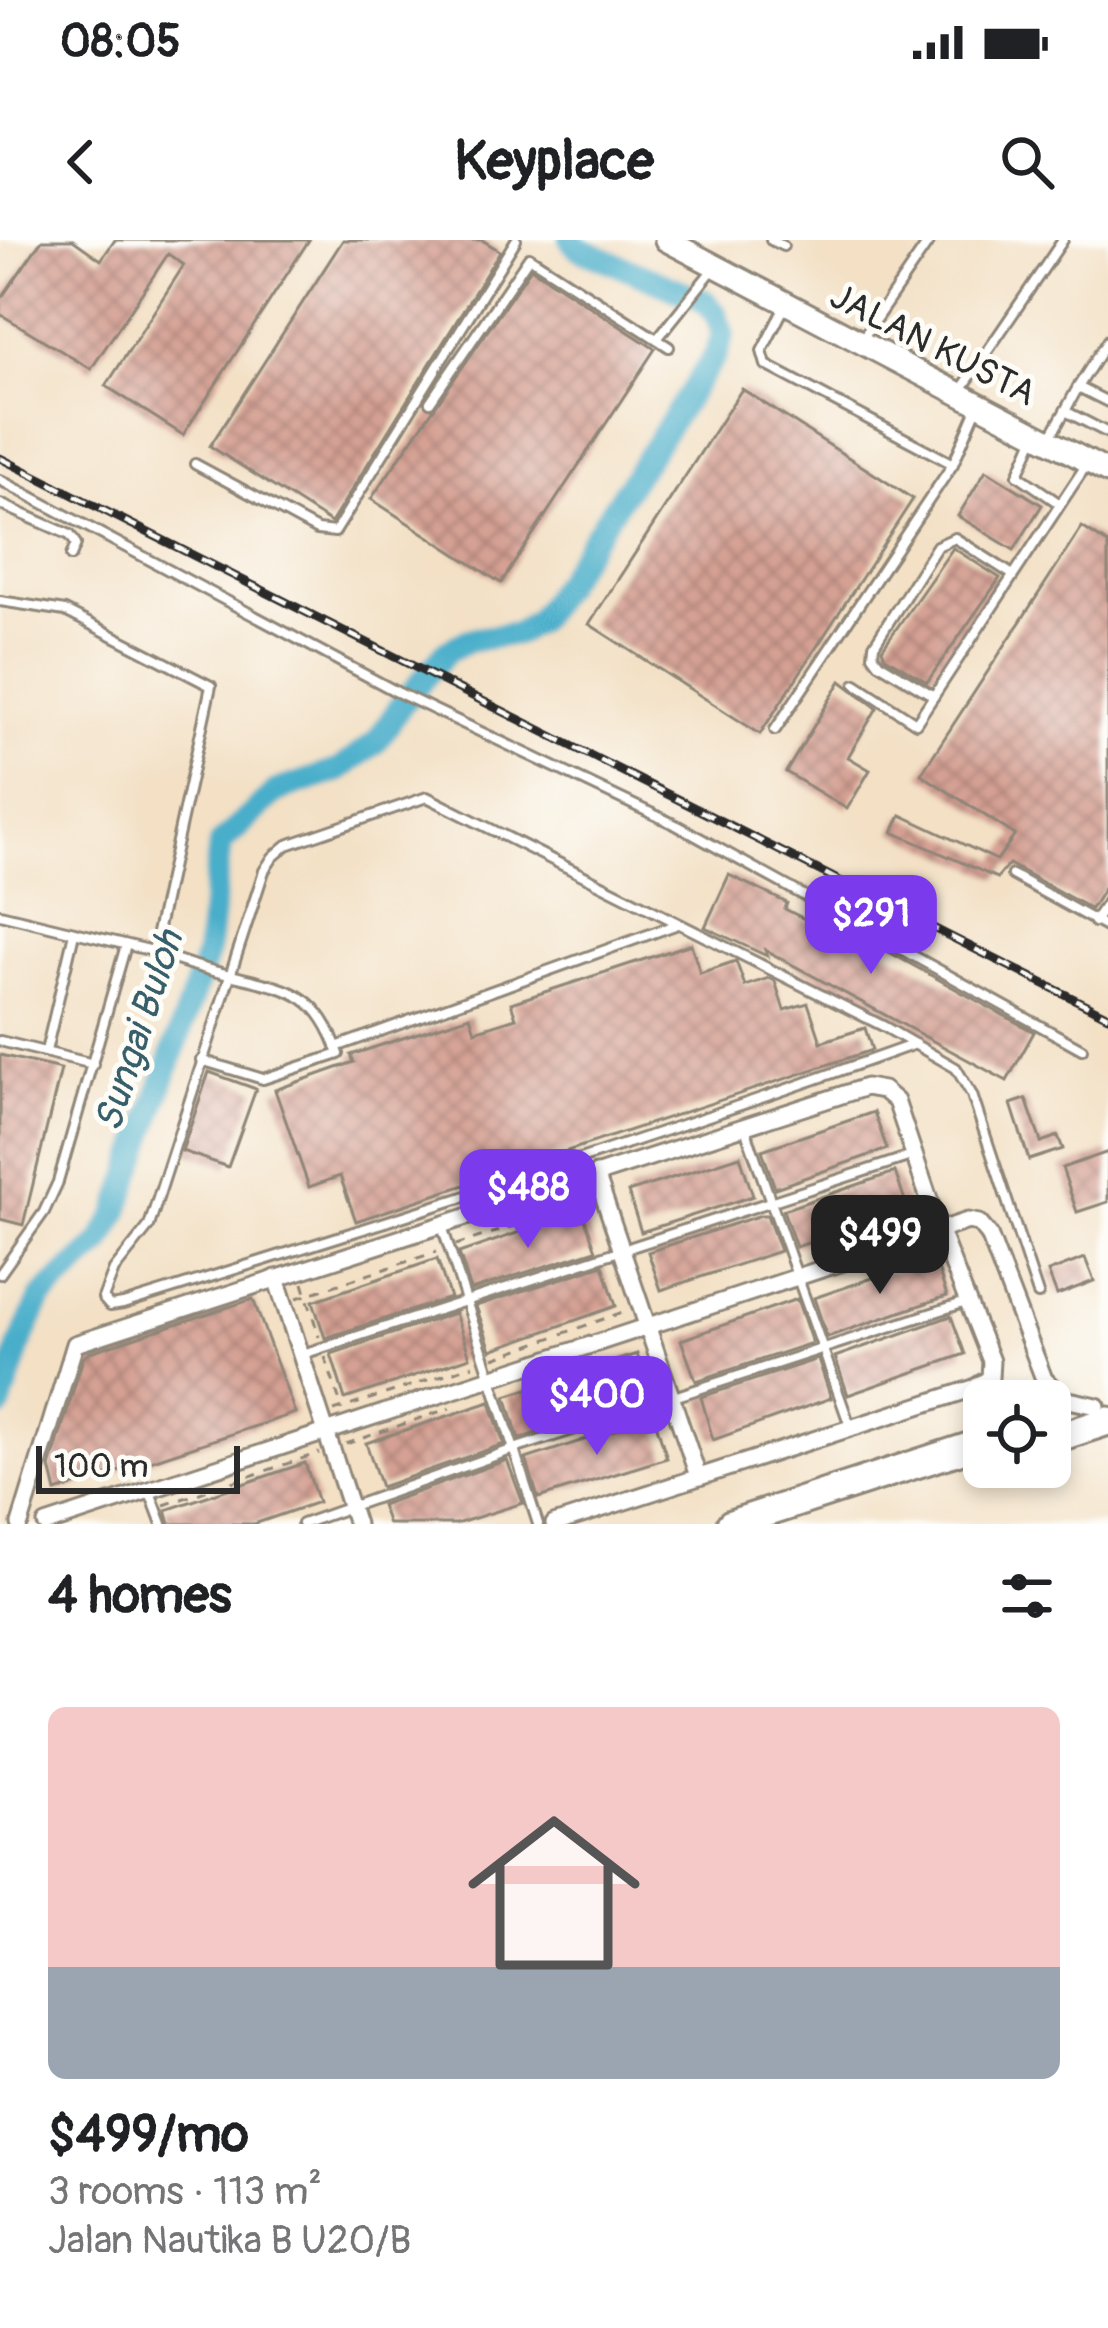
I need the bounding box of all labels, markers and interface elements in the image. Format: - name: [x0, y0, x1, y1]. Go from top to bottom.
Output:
- text: 08:05: [60, 14, 181, 70]
- text: Keyplace: [454, 128, 654, 196]
- icon: back: [48, 129, 114, 195]
- icon: search: [994, 129, 1060, 195]
- street label: JALAN KUSTA: [822, 274, 1044, 416]
- pin: $291: [800, 875, 942, 977]
- text: $291: [832, 889, 910, 938]
- water label: Sungai Buloh: [84, 922, 195, 1137]
- pin: $488: [457, 1149, 599, 1251]
- text: $488: [486, 1163, 570, 1212]
- pin: $499: [809, 1195, 951, 1297]
- text: $499: [838, 1209, 922, 1258]
- pin: $400: [526, 1356, 668, 1458]
- text: $400: [548, 1370, 646, 1419]
- map controls: [963, 1380, 1071, 1488]
- button: locate: [963, 1380, 1071, 1488]
- scale bar: [36, 1440, 240, 1493]
- text: 100 m: [54, 1446, 148, 1487]
- icon: filters: [994, 1563, 1060, 1629]
- text: 4 homes: [48, 1564, 232, 1628]
- icon: home: [446, 1785, 662, 2001]
- text: $499/mo: [48, 2103, 249, 2167]
- text: 3 rooms · 113 m²: [48, 2167, 322, 2216]
- text: Jalan Nautika B U20/B: [48, 2216, 411, 2265]

